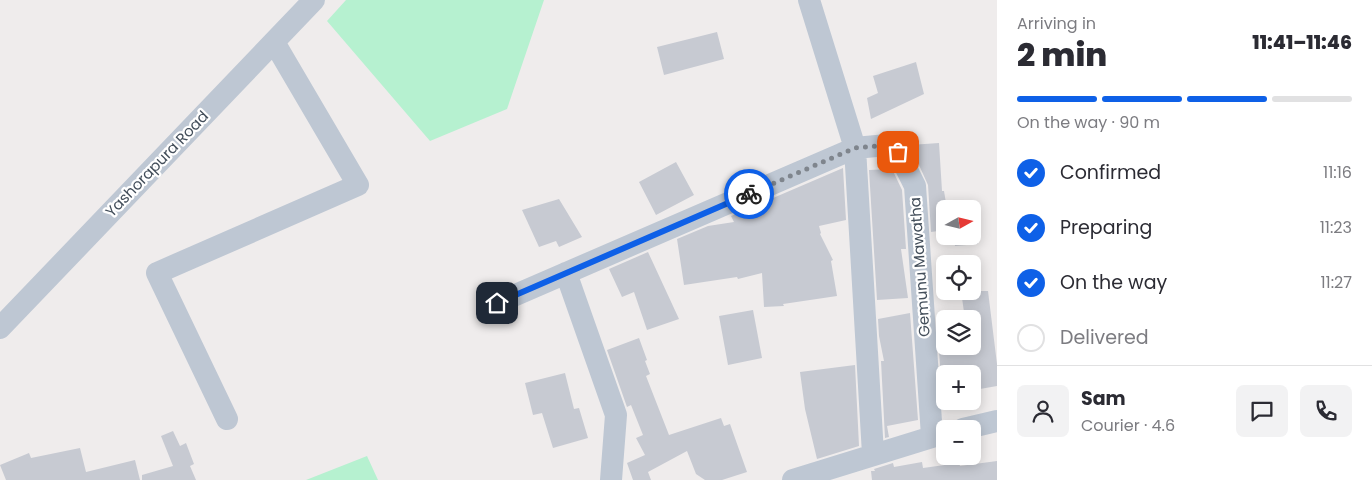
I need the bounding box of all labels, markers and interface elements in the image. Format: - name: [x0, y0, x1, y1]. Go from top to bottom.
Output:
- text: Arriving in: [1017, 12, 1096, 35]
- text: 11:41–11:46: [1252, 29, 1352, 56]
- text: 2 min: [1017, 32, 1107, 77]
- street label: Yashorapura Road: [100, 106, 213, 221]
- text: On the way · 90 m: [1017, 111, 1160, 134]
- pin: [877, 131, 919, 173]
- icon: bag: [884, 138, 912, 166]
- icon: check: [1017, 159, 1045, 187]
- text: Confirmed: [1060, 159, 1161, 186]
- text: 11:16: [1323, 161, 1352, 184]
- courier: [724, 169, 774, 219]
- icon: bike: [735, 180, 763, 208]
- street label: Gemunu Mawatha: [904, 197, 935, 338]
- north arrow: [936, 200, 981, 245]
- map controls: [936, 200, 981, 465]
- icon: check: [1017, 214, 1045, 242]
- text: Preparing: [1060, 214, 1152, 241]
- text: 11:23: [1320, 216, 1352, 239]
- button: locate: [936, 255, 981, 300]
- icon: check: [1017, 269, 1045, 297]
- text: On the way: [1060, 269, 1167, 296]
- text: 11:27: [1320, 271, 1352, 294]
- pin: [476, 282, 518, 324]
- icon: home: [483, 289, 511, 317]
- button: layers: [936, 310, 981, 355]
- text: Delivered: [1060, 324, 1149, 351]
- button: +: [936, 365, 981, 410]
- button: person: [1017, 385, 1069, 437]
- text: Sam: [1081, 385, 1126, 412]
- button: chat: [1236, 385, 1288, 437]
- button: phone: [1300, 385, 1352, 437]
- text: Courier · 4.6: [1081, 414, 1175, 437]
- button: −: [936, 420, 981, 465]

